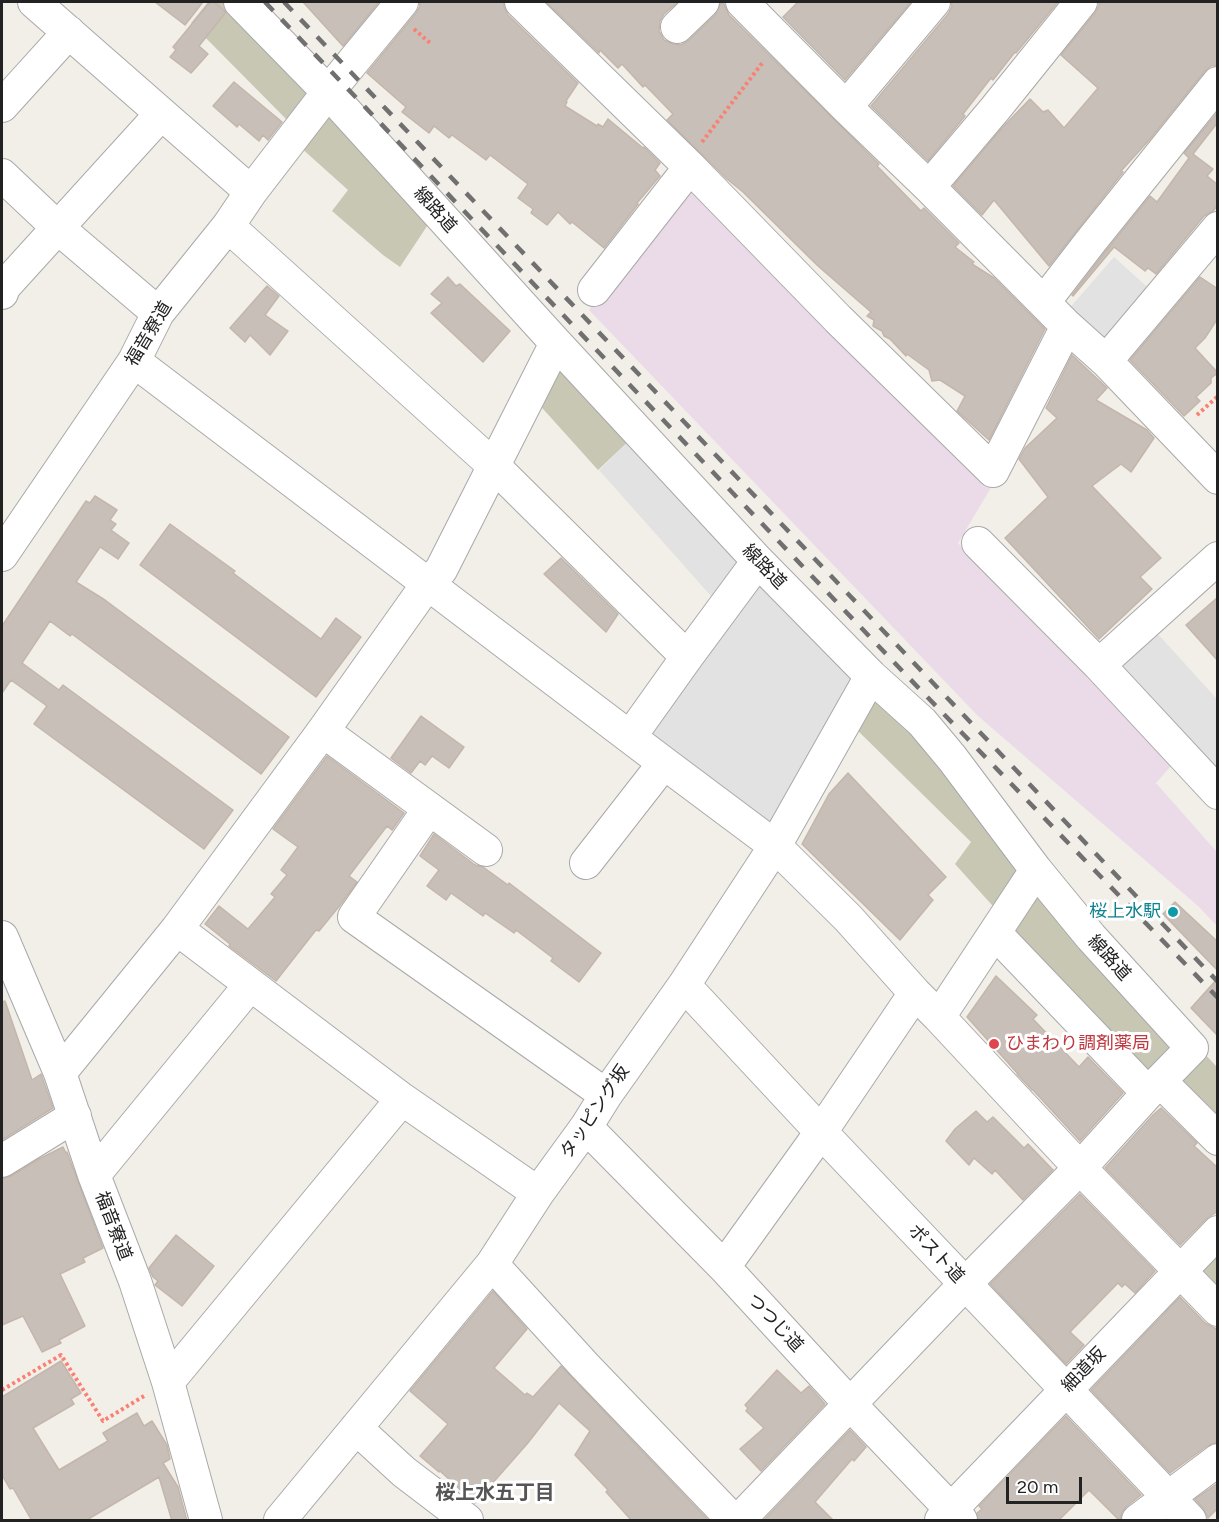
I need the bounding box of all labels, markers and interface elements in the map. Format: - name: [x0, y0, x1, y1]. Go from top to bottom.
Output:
- street label: 線路道: [409, 183, 461, 237]
- street label: 福音寮道: [121, 298, 177, 370]
- street label: 線路道: [737, 540, 791, 594]
- place label: 桜上水駅: [1089, 901, 1161, 923]
- marker: 桜上水駅: [1166, 905, 1180, 919]
- street label: 線路道: [1083, 931, 1135, 985]
- place label: ひまわり調剤薬局: [1006, 1033, 1150, 1055]
- marker: ひまわり調剤薬局: [987, 1037, 1001, 1051]
- street label: タッピング坂: [556, 1061, 634, 1163]
- street label: 福音寮道: [90, 1189, 136, 1263]
- street label: ポスト道: [904, 1220, 968, 1288]
- street label: つつじ道: [743, 1289, 807, 1357]
- street label: 細道坂: [1057, 1343, 1111, 1397]
- scale bar: [1009, 1465, 1086, 1503]
- text: 20 m: [1017, 1476, 1058, 1498]
- district label: 桜上水五丁目: [435, 1481, 555, 1505]

